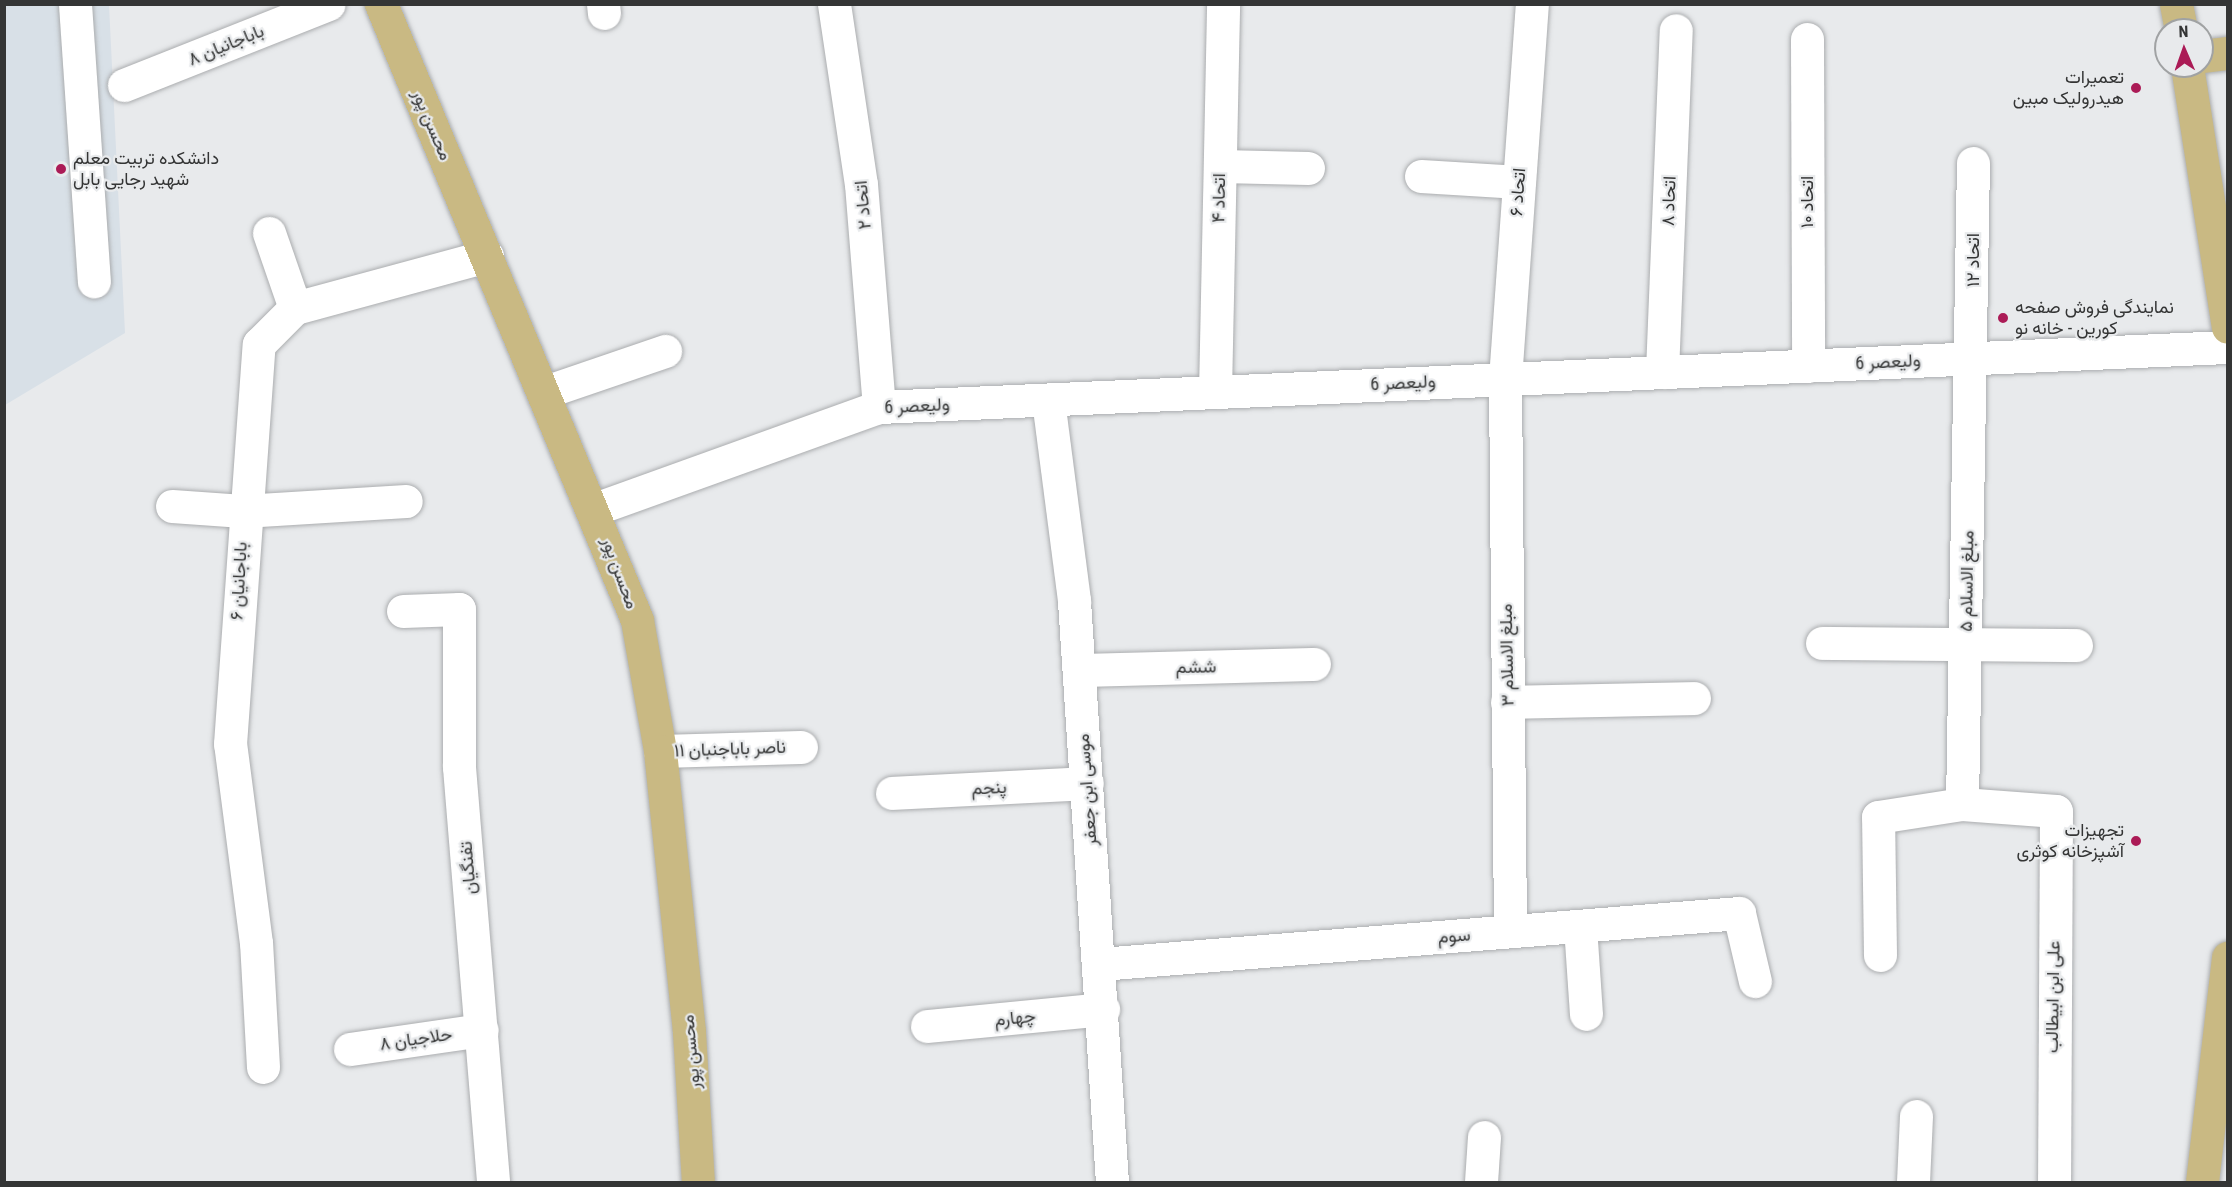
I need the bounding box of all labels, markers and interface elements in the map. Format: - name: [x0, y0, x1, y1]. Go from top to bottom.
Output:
- north arrow: [2154, 18, 2214, 78]
- street label: باباجانیان ۸: [185, 20, 267, 70]
- text: N: [2178, 22, 2189, 41]
- place label: تعمیرات هیدرولیک مبین: [2013, 67, 2124, 110]
- marker: تعمیرات هیدرولیک مبین: [2129, 81, 2143, 95]
- street label: محسن پور: [407, 86, 457, 164]
- place label: دانشکده تربیت معلم شهید رجایی بابل: [73, 148, 219, 190]
- marker: دانشکده تربیت معلم شهید رجایی بابل: [54, 162, 68, 176]
- street label: اتحاد ۶: [1506, 167, 1530, 217]
- street label: اتحاد ۴: [1208, 173, 1230, 223]
- street label: اتحاد ۸: [1657, 176, 1681, 226]
- street label: اتحاد ۱۰: [1796, 176, 1818, 228]
- street label: اتحاد ۲: [850, 180, 876, 230]
- street label: اتحاد ۱۲: [1962, 233, 1984, 287]
- place label: نمایندگی فروش صفحه کورین - خانه نو: [2015, 297, 2174, 340]
- marker: نمایندگی فروش صفحه کورین - خانه نو: [1996, 311, 2010, 325]
- street label: ولیعصر 6: [1855, 350, 1921, 374]
- street label: ولیعصر 6: [1370, 371, 1436, 395]
- street label: ولیعصر 6: [884, 394, 950, 418]
- street label: مبلغ الاسلام ۵: [1955, 530, 1979, 632]
- street label: محسن پور: [597, 534, 643, 612]
- street label: باباجانیان ۶: [226, 541, 252, 621]
- street label: مبلغ الاسلام ۳: [1495, 603, 1519, 707]
- street label: ششم: [1175, 656, 1217, 678]
- street label: موسی ابن جعفر: [1072, 733, 1102, 847]
- street label: ناصر باباجنبان ۱۱: [674, 736, 786, 762]
- street label: پنجم: [971, 776, 1007, 800]
- place label: تجهیزات آشپزخانه کوثری: [2016, 820, 2124, 862]
- marker: تجهیزات آشپزخانه کوثری: [2129, 834, 2143, 848]
- street label: تفنگیان: [455, 841, 481, 895]
- street label: سوم: [1437, 924, 1471, 948]
- street label: علی ابن ابیطالب: [2041, 941, 2065, 1053]
- street label: چهارم: [993, 1005, 1037, 1031]
- street label: محسن پور: [677, 1014, 705, 1090]
- street label: حلاجیان ۸: [378, 1023, 454, 1055]

